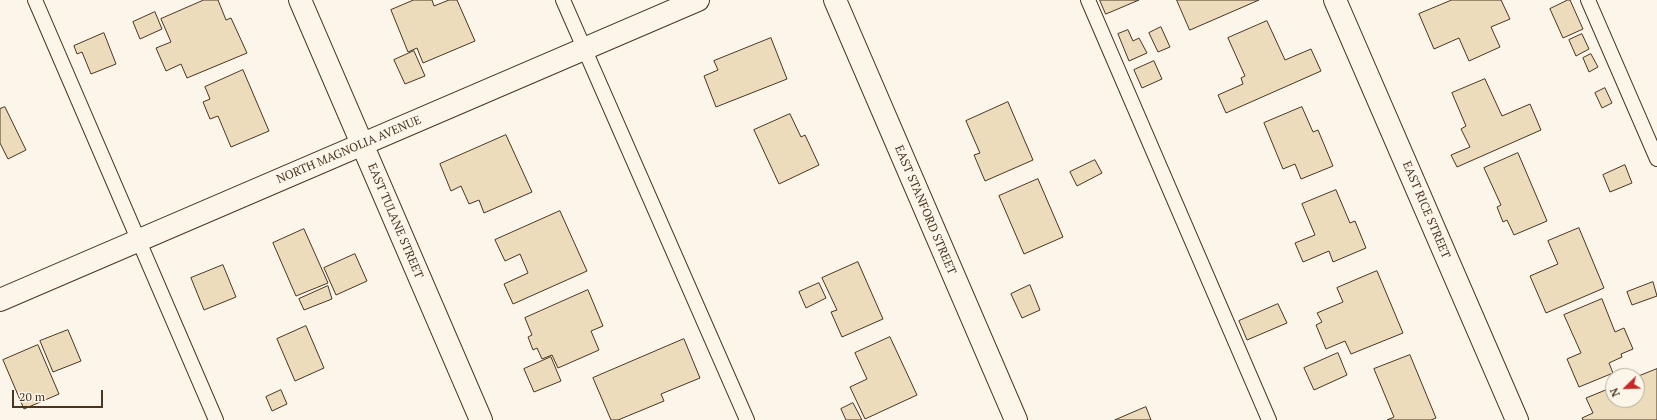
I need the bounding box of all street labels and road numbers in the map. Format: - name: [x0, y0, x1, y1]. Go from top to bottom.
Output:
- street label: NORTH MAGNOLIA AVENUE: [275, 113, 423, 187]
- street label: EAST STANFORD STREET: [891, 143, 959, 277]
- street label: EAST RICE STREET: [1399, 159, 1453, 261]
- street label: EAST TULANE STREET: [364, 161, 426, 281]

